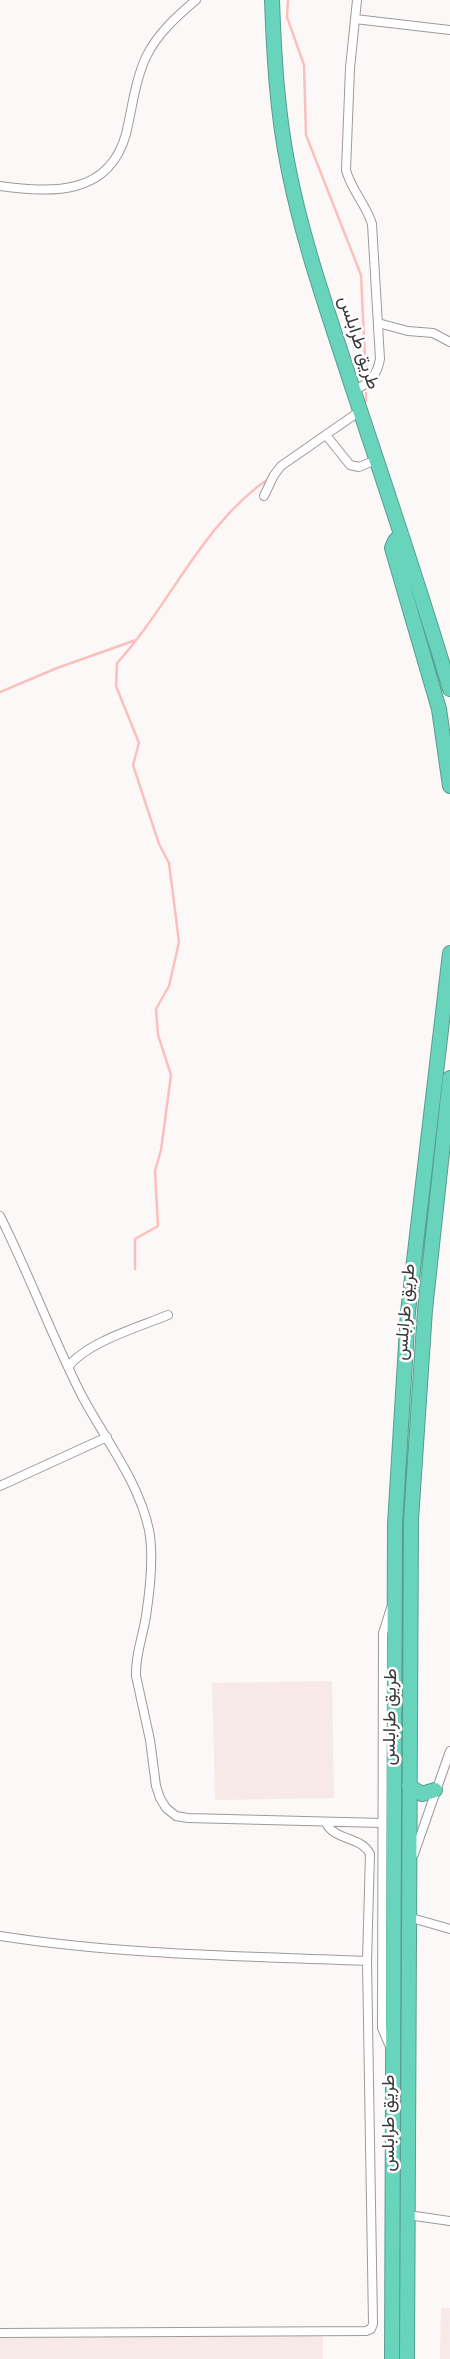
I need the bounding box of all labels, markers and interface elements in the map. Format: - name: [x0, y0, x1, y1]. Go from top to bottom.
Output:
- street label: طريق طرابلس: [333, 294, 383, 392]
- street label: طريق طرابلس: [391, 1263, 421, 1361]
- street label: طريق طرابلس: [379, 1668, 403, 1766]
- street label: طريق طرابلس: [379, 2074, 401, 2172]

